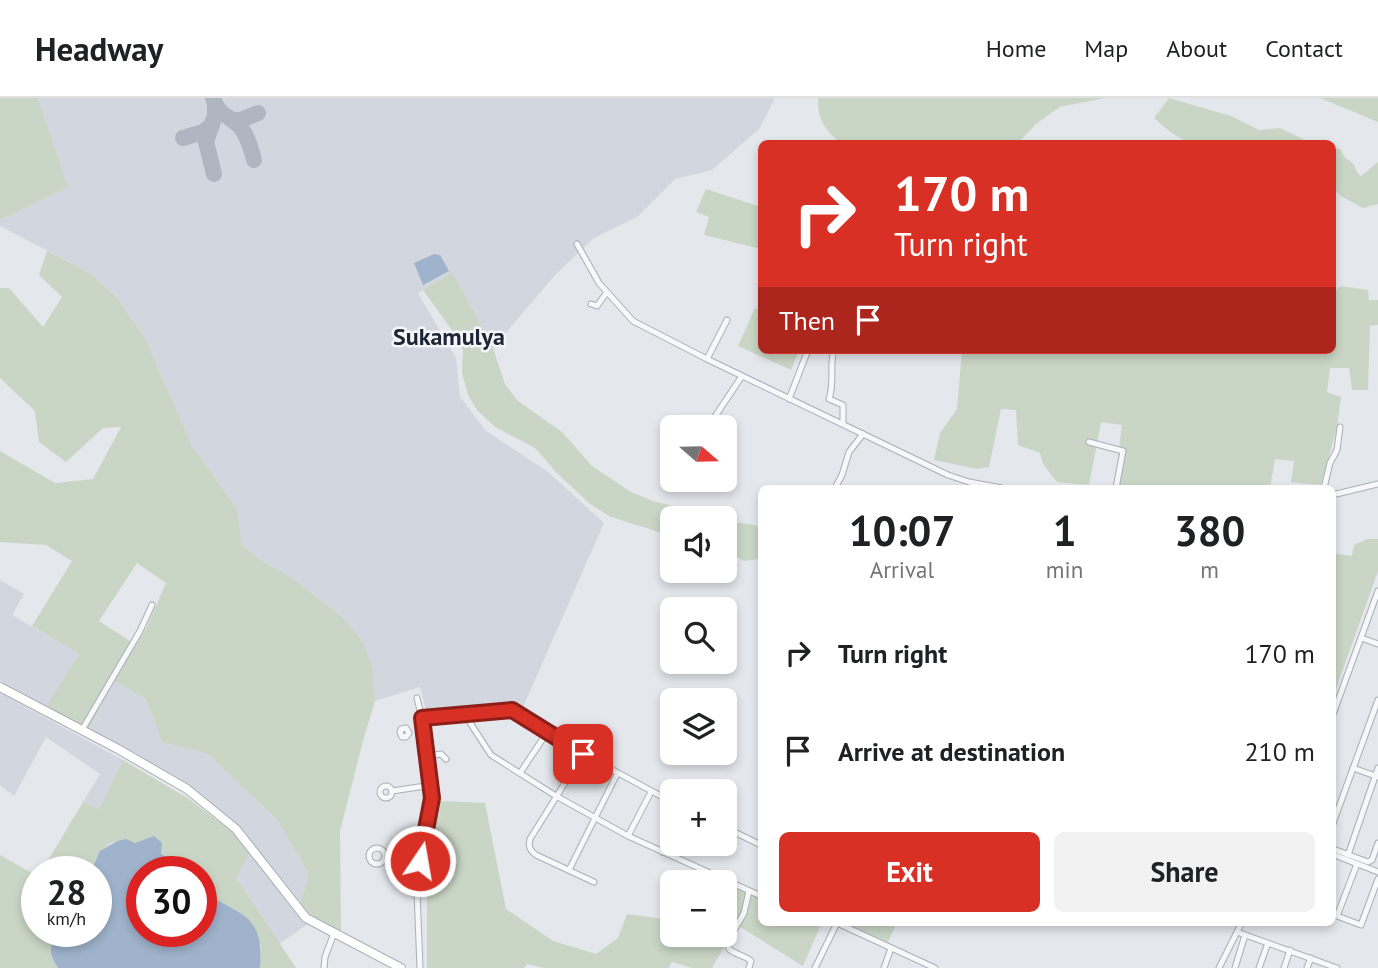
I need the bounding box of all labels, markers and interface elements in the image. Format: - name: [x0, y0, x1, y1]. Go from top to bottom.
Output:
- text: Headway: [35, 27, 163, 70]
- text: Home: [986, 33, 1046, 64]
- text: Map: [1084, 33, 1128, 64]
- text: About: [1166, 33, 1227, 64]
- text: Contact: [1265, 33, 1343, 64]
- text: 170 m: [894, 161, 1029, 225]
- icon: right: [779, 168, 870, 259]
- text: Turn right: [894, 223, 1028, 265]
- icon: arrive: [849, 301, 887, 339]
- text: Then: [779, 304, 835, 337]
- district label: Sukamulya: [393, 321, 505, 352]
- north arrow: [660, 415, 737, 492]
- map controls: [660, 415, 737, 947]
- text: 10:07: [849, 503, 955, 558]
- text: 1: [1053, 503, 1076, 558]
- text: 380: [1174, 503, 1245, 558]
- button: sound: [660, 506, 737, 583]
- text: Arrival: [870, 555, 934, 584]
- text: min: [1046, 555, 1083, 584]
- text: m: [1200, 555, 1219, 584]
- button: search: [660, 597, 737, 674]
- icon: right: [779, 634, 817, 672]
- text: Turn right: [838, 637, 947, 670]
- text: 170 m: [1244, 637, 1315, 670]
- button: layers: [660, 688, 737, 765]
- pin: [553, 724, 613, 784]
- icon: arrive: [779, 732, 817, 770]
- icon: arrive: [564, 735, 602, 773]
- text: Arrive at destination: [838, 735, 1065, 768]
- text: 210 m: [1244, 735, 1315, 768]
- button: +: [660, 779, 737, 856]
- position arrow: [383, 824, 457, 898]
- button: Exit: [779, 832, 1040, 912]
- button: Share: [1054, 832, 1315, 912]
- speed limit sign: 30: [126, 856, 217, 947]
- text: 28: [47, 869, 86, 915]
- button: −: [660, 870, 737, 947]
- text: km/h: [47, 907, 86, 930]

